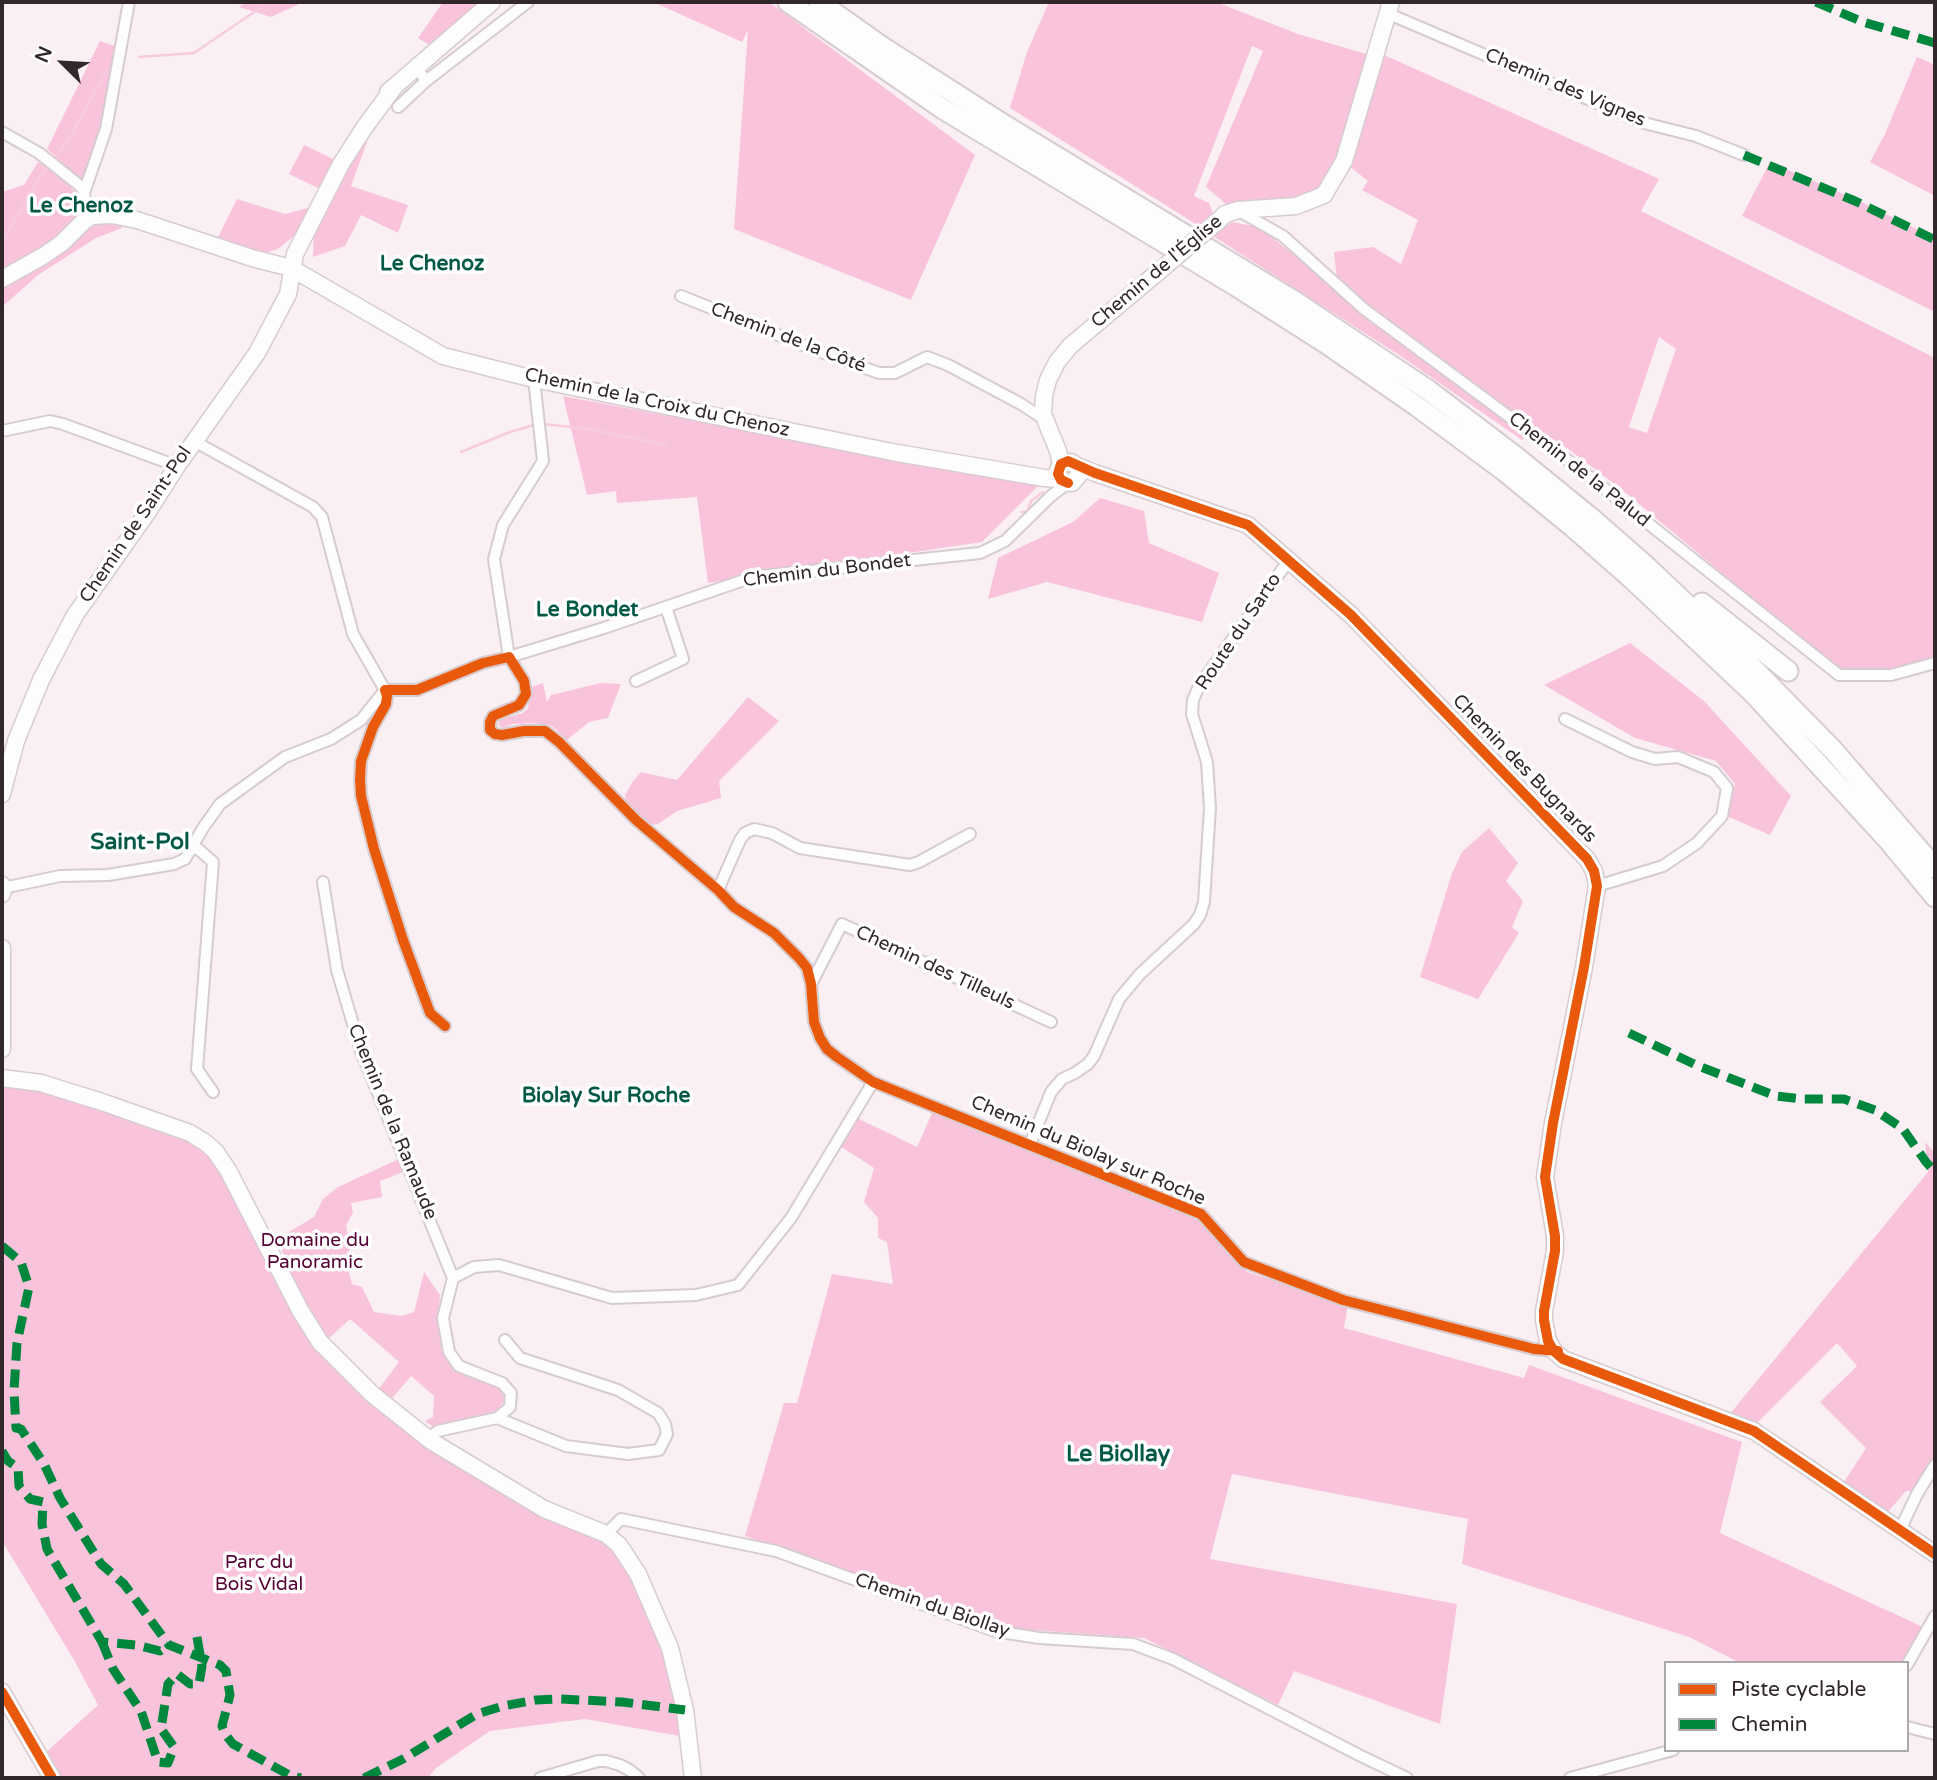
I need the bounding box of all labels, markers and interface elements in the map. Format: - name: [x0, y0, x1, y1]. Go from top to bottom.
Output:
- north arrow: [28, 28, 98, 98]
- text: N: [31, 43, 57, 66]
- street label: Chemin des Vignes: [1481, 44, 1649, 132]
- district label: Le Chenoz: [29, 193, 133, 219]
- street label: Chemin de l'Église: [1087, 211, 1227, 333]
- district label: Le Chenoz: [380, 251, 484, 277]
- street label: Chemin de la Côté: [707, 298, 869, 378]
- street label: Chemin de la Croix du Chenoz: [522, 364, 792, 442]
- street label: Chemin de la Palud: [1504, 408, 1654, 532]
- street label: Chemin de Saint-Pol: [75, 442, 197, 608]
- street label: Chemin du Bondet: [742, 549, 912, 593]
- street label: Route du Sarto: [1191, 569, 1287, 695]
- district label: Le Bondet: [536, 597, 638, 623]
- street label: Chemin des Bugnards: [1447, 690, 1601, 848]
- district label: Saint-Pol: [90, 829, 190, 857]
- street label: Chemin des Tilleuls: [852, 921, 1018, 1015]
- street label: Chemin de la Ramaude: [342, 1021, 442, 1223]
- district label: Biolay Sur Roche: [522, 1083, 690, 1109]
- street label: Chemin du Biolay sur Roche: [967, 1091, 1209, 1211]
- park label: Domaine du Panoramic: [260, 1230, 370, 1274]
- district label: Le Biollay: [1066, 1441, 1170, 1469]
- park label: Parc du Bois Vidal: [215, 1552, 303, 1596]
- street label: Chemin du Biollay: [852, 1569, 1012, 1643]
- legend: [1664, 1661, 1909, 1752]
- text: Piste cyclable: [1731, 1677, 1866, 1702]
- text: Chemin: [1731, 1712, 1808, 1737]

